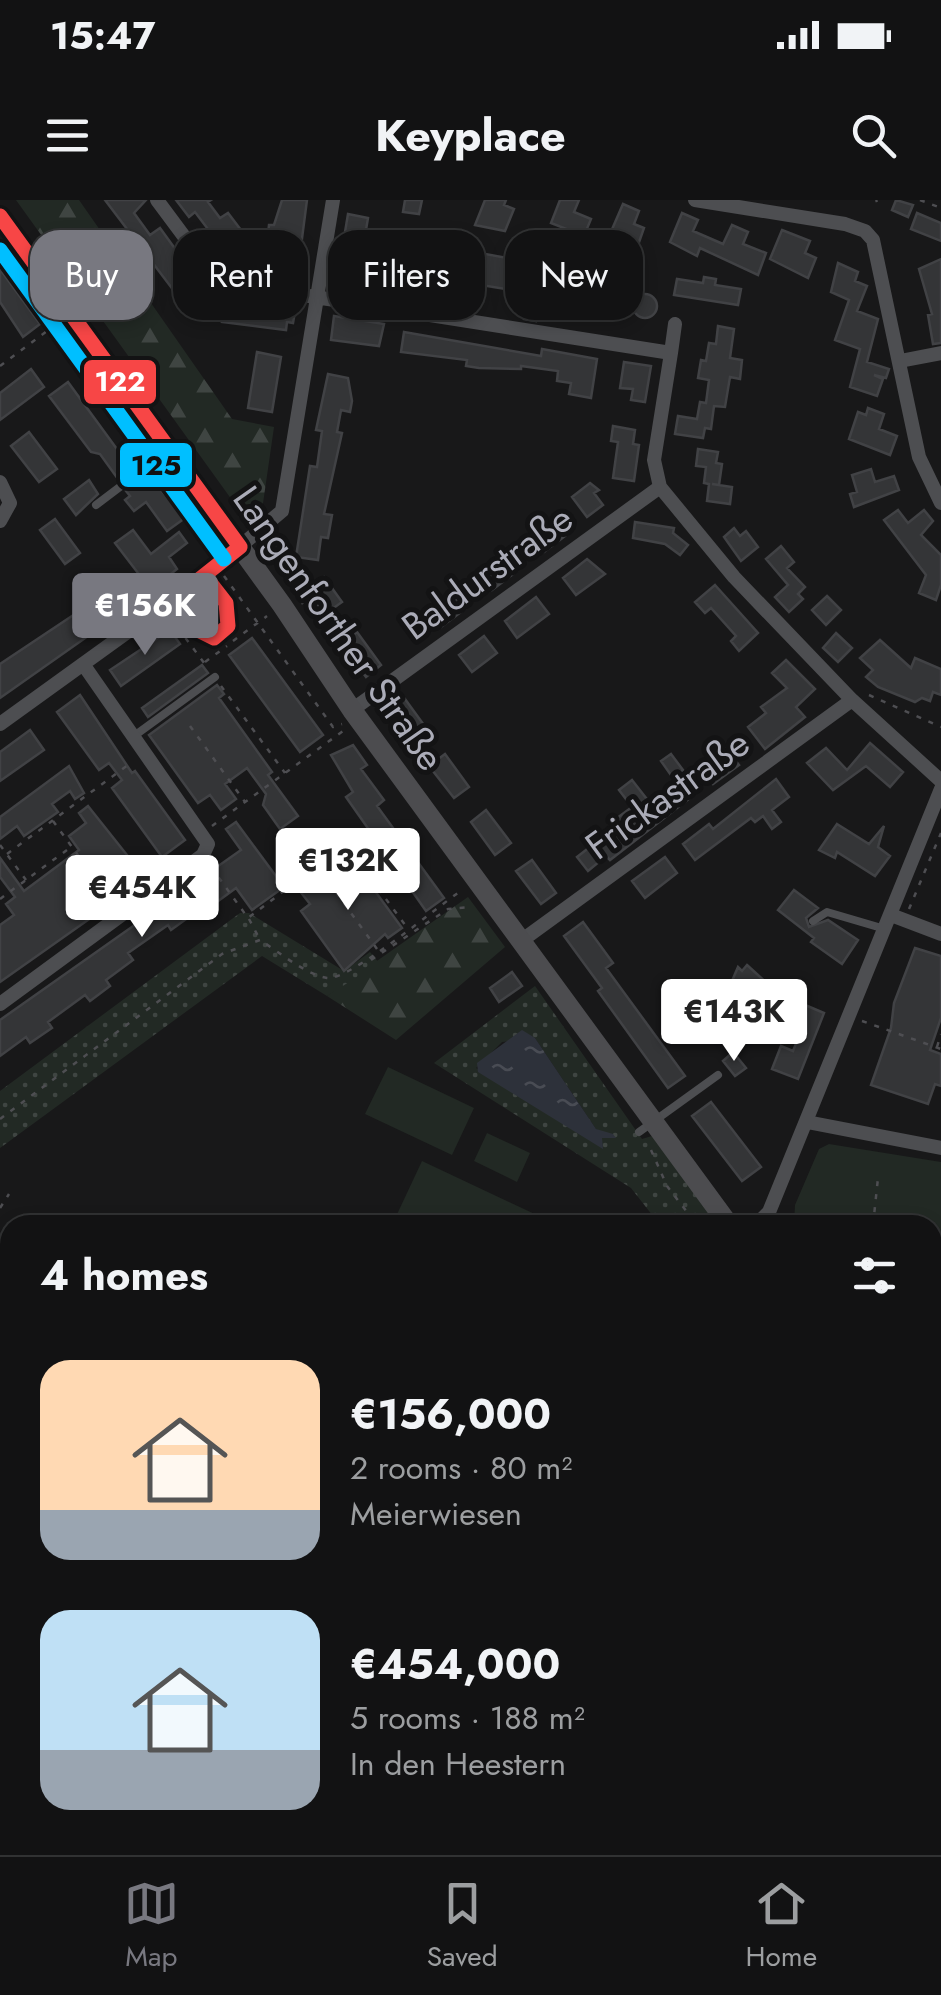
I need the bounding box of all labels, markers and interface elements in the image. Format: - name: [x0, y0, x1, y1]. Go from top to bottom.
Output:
- text: 15:47: [50, 8, 156, 63]
- text: Keyplace: [375, 103, 566, 168]
- icon: menu: [40, 108, 95, 163]
- icon: search: [846, 108, 901, 163]
- chip: Buy: [30, 230, 153, 320]
- chip: Rent: [173, 230, 308, 320]
- chip: Filters: [328, 230, 485, 320]
- chip: New: [505, 230, 643, 320]
- line badge: 122: [82, 358, 158, 406]
- text: 122: [95, 361, 146, 402]
- line badge: 125: [118, 441, 194, 489]
- text: 125: [131, 445, 181, 486]
- street label: Langenforther Straße: [220, 474, 458, 782]
- street label: Baldurstraße: [390, 491, 584, 653]
- pin: €156K: [75, 573, 215, 658]
- text: €156K: [94, 582, 196, 628]
- street label: Frickastraße: [574, 716, 760, 872]
- pin: €132K: [278, 828, 418, 913]
- text: €132K: [298, 837, 398, 883]
- pin: €454K: [72, 855, 212, 940]
- text: €454K: [88, 864, 196, 910]
- pin: €143K: [664, 979, 804, 1064]
- text: €143K: [683, 988, 785, 1034]
- text: 4 homes: [40, 1245, 208, 1306]
- icon: filters: [847, 1248, 902, 1303]
- text: €156,000: [350, 1384, 551, 1445]
- icon: home: [120, 1400, 240, 1520]
- text: 2 rooms · 80 m²: [350, 1445, 572, 1491]
- text: Meierwiesen: [350, 1491, 522, 1537]
- text: €454,000: [350, 1634, 560, 1695]
- icon: home: [120, 1650, 240, 1770]
- text: 5 rooms · 188 m²: [350, 1695, 585, 1741]
- text: In den Heestern: [350, 1741, 566, 1787]
- tab: Map: [124, 1876, 179, 1977]
- tab: Saved: [427, 1876, 498, 1977]
- tab: Home: [745, 1876, 817, 1977]

